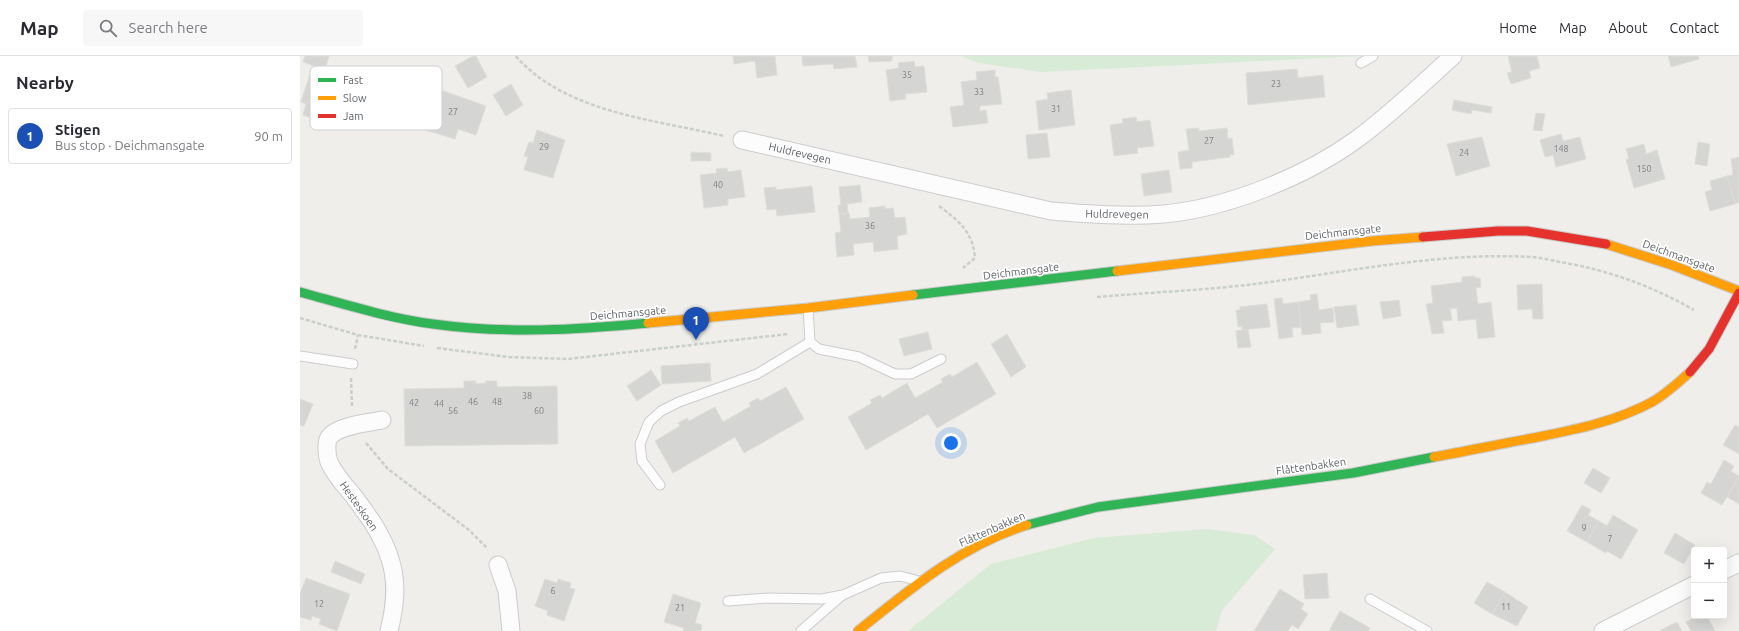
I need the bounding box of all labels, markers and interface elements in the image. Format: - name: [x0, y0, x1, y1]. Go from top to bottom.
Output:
- search box: [83, 10, 363, 46]
- text: Map: [20, 17, 59, 39]
- icon: search: [97, 17, 119, 39]
- text: Search here: [129, 19, 208, 36]
- text: Home: [1499, 20, 1537, 36]
- text: Map: [1559, 20, 1587, 36]
- text: About: [1609, 20, 1648, 36]
- text: Contact: [1670, 20, 1719, 36]
- legend: [310, 66, 442, 130]
- house number: 35: [902, 70, 912, 80]
- text: Nearby: [16, 73, 74, 92]
- text: Fast: [343, 74, 364, 86]
- house number: 23: [1271, 79, 1281, 89]
- house number: 33: [974, 87, 984, 97]
- text: Slow: [343, 92, 367, 104]
- house number: 31: [1051, 104, 1061, 114]
- house number: 27: [448, 107, 458, 117]
- text: Jam: [343, 110, 364, 122]
- text: Stigen: [55, 121, 100, 138]
- text: 1: [26, 129, 34, 143]
- text: 90 m: [254, 129, 283, 143]
- house number: 27: [1204, 136, 1214, 146]
- text: Bus stop · Deichmansgate: [55, 138, 205, 152]
- street label: Huldrevegen: [768, 140, 832, 166]
- house number: 29: [539, 142, 549, 152]
- house number: 148: [1553, 144, 1569, 154]
- house number: 24: [1459, 148, 1469, 158]
- house number: 150: [1636, 164, 1652, 174]
- house number: 40: [713, 180, 723, 190]
- street label: Huldrevegen: [1085, 207, 1149, 221]
- house number: 36: [865, 221, 875, 231]
- street label: Deichmansgate: [1304, 222, 1382, 242]
- street label: Deichmansgate: [1641, 237, 1717, 275]
- street label: Deichmansgate: [982, 260, 1060, 282]
- street label: Deichmansgate: [589, 304, 667, 322]
- pin: 1: [683, 307, 709, 340]
- house number: 38: [522, 391, 532, 401]
- house number: 46: [468, 397, 478, 407]
- house number: 48: [492, 397, 502, 407]
- house number: 42: [409, 398, 419, 408]
- house number: 44: [434, 399, 444, 409]
- house number: 56: [448, 406, 458, 416]
- house number: 60: [534, 406, 544, 416]
- your location: [941, 433, 961, 453]
- street label: Flåttenbakken: [1275, 455, 1347, 477]
- street label: Hesteskoen: [338, 479, 380, 533]
- street label: Flåttenbakken: [957, 509, 1027, 549]
- house number: 9: [1581, 523, 1587, 533]
- house number: 7: [1607, 534, 1613, 544]
- map controls: [1691, 547, 1727, 619]
- button: +: [1691, 547, 1727, 583]
- button: −: [1691, 583, 1727, 619]
- house number: 6: [550, 586, 556, 596]
- house number: 12: [314, 599, 324, 609]
- house number: 11: [1501, 602, 1511, 612]
- house number: 21: [675, 603, 685, 613]

